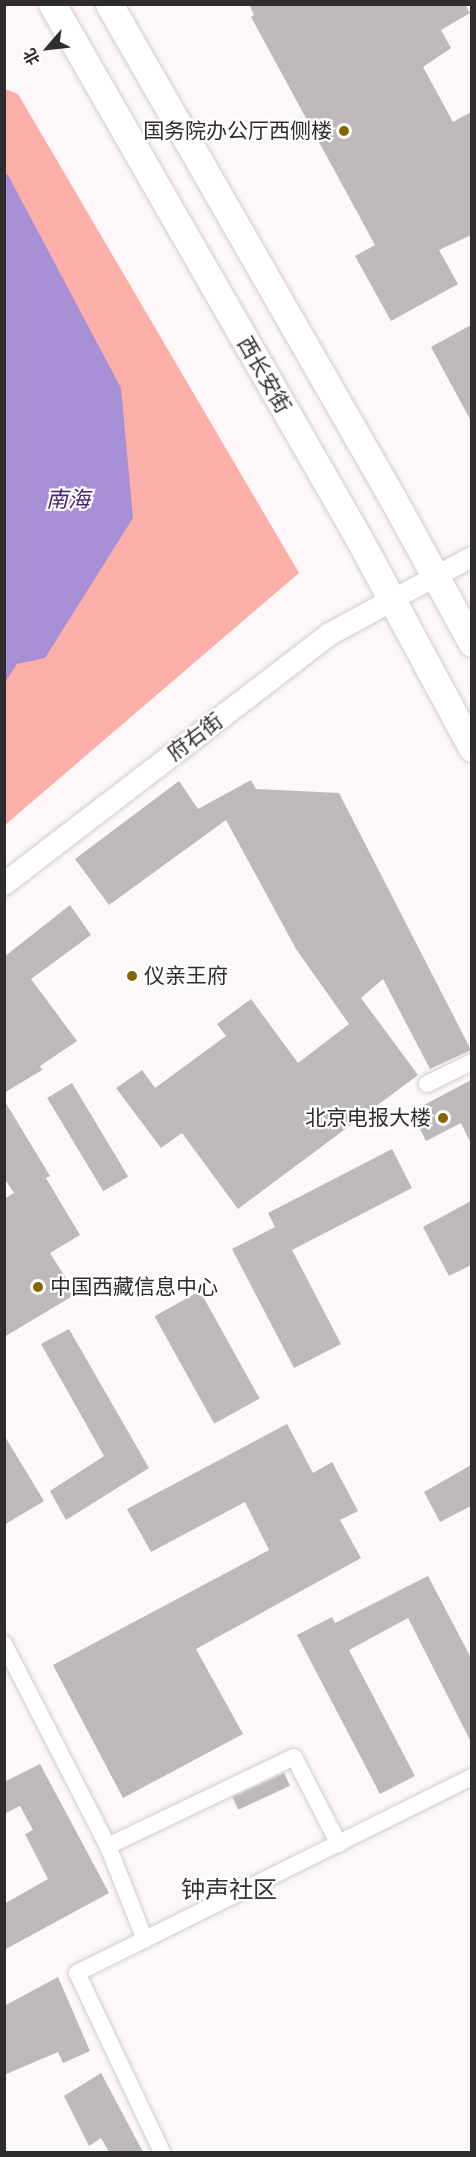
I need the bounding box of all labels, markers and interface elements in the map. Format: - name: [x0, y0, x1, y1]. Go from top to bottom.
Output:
- north arrow: [18, 18, 78, 78]
- text: 北: [20, 45, 44, 68]
- place label: 国务院办公厅西侧楼: [143, 118, 332, 144]
- marker: 国务院办公厅西侧楼: [337, 124, 351, 138]
- street label: 西长安街: [232, 332, 296, 418]
- water label: 南海: [46, 487, 90, 513]
- street label: 府右街: [162, 708, 228, 766]
- place label: 仪亲王府: [144, 963, 228, 989]
- marker: 仪亲王府: [125, 969, 139, 983]
- place label: 北京电报大楼: [305, 1105, 431, 1131]
- marker: 北京电报大楼: [436, 1111, 450, 1125]
- place label: 中国西藏信息中心: [50, 1274, 218, 1300]
- marker: 中国西藏信息中心: [31, 1280, 45, 1294]
- district label: 钟声社区: [181, 1877, 277, 1905]

